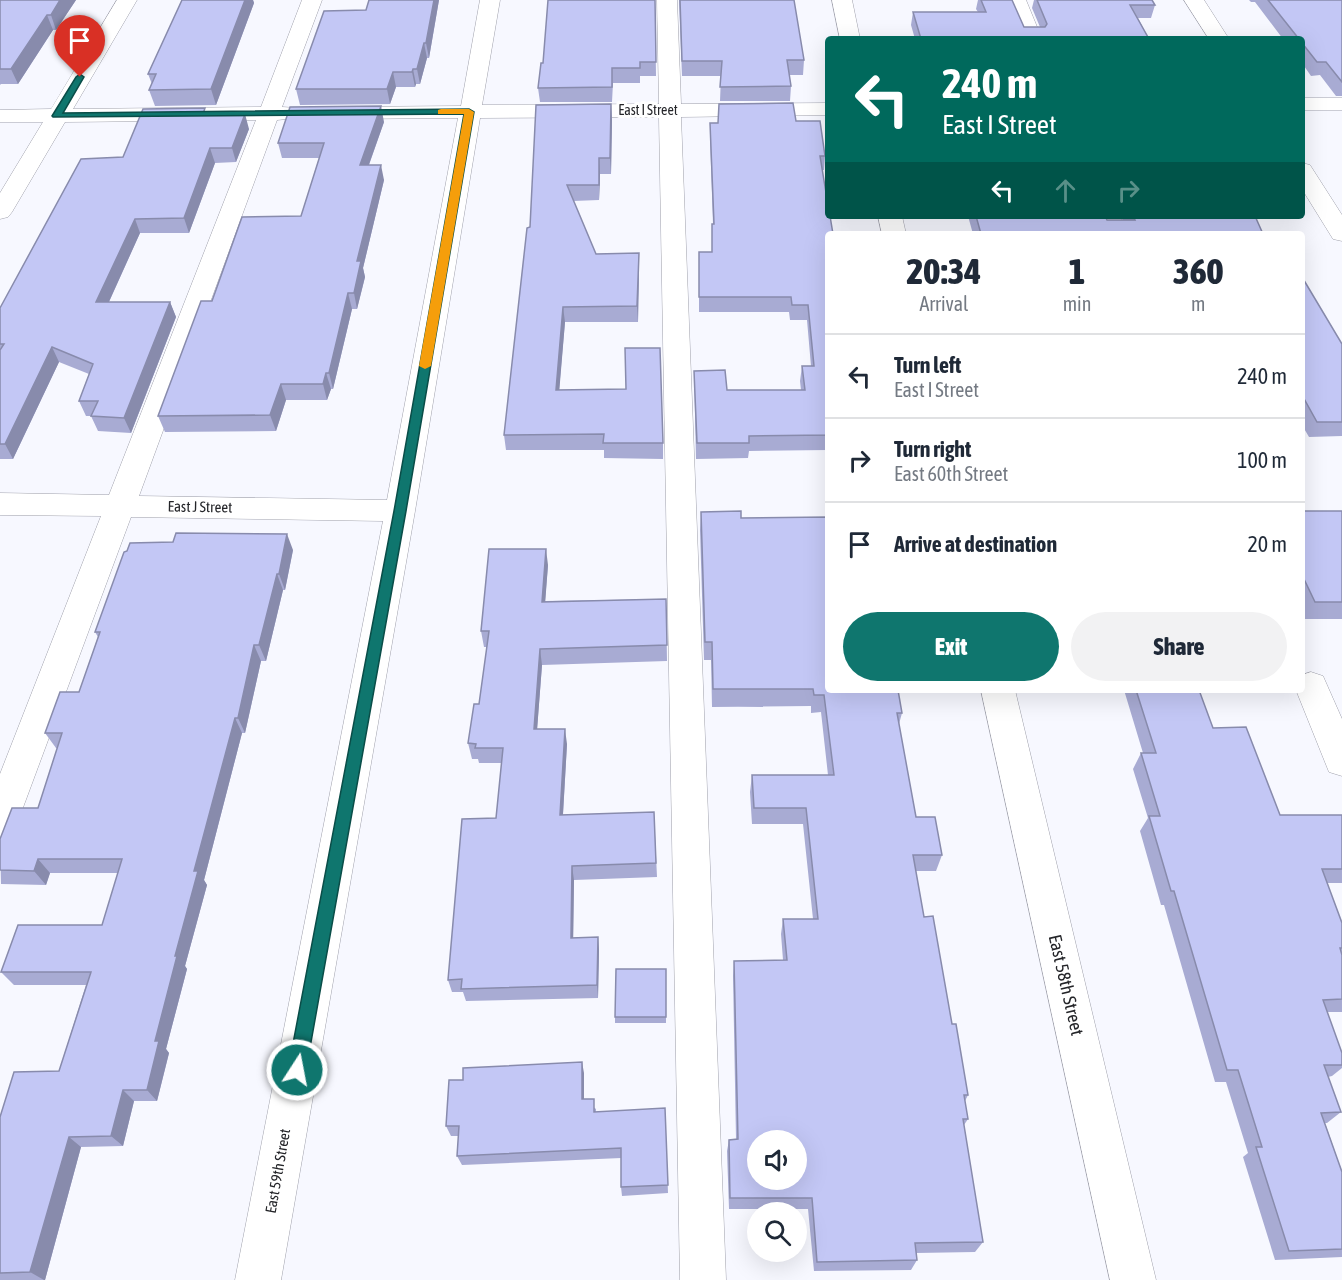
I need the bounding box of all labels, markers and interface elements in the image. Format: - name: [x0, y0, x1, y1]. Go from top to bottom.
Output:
- pin: [54, 15, 105, 77]
- icon: arrive: [63, 24, 96, 57]
- text: 240 m: [942, 59, 1037, 107]
- icon: left: [843, 60, 921, 138]
- street label: East I Street: [618, 102, 678, 118]
- text: East I Street: [942, 109, 1057, 140]
- icon: left: [986, 174, 1019, 207]
- icon: ahead: [1049, 174, 1082, 207]
- icon: right: [1112, 174, 1145, 207]
- text: 20:34: [906, 250, 981, 292]
- text: 1: [1069, 250, 1085, 292]
- text: 360: [1173, 250, 1224, 292]
- text: Arrival: [919, 292, 968, 315]
- text: min: [1063, 292, 1091, 315]
- text: m: [1191, 292, 1205, 315]
- text: Turn left: [894, 352, 961, 378]
- icon: left: [843, 360, 876, 393]
- text: 240 m: [1237, 363, 1287, 389]
- text: East I Street: [894, 378, 979, 401]
- text: Turn right: [894, 436, 971, 462]
- icon: right: [843, 444, 876, 477]
- text: 100 m: [1237, 447, 1287, 473]
- text: East 60th Street: [894, 462, 1008, 485]
- street label: East J Street: [167, 497, 233, 516]
- icon: arrive: [843, 528, 876, 561]
- text: Arrive at destination: [894, 531, 1057, 557]
- text: 20 m: [1247, 531, 1287, 557]
- button: Exit: [843, 612, 1059, 681]
- button: Share: [1071, 612, 1287, 681]
- street label: East 58th Street: [1045, 932, 1088, 1037]
- position arrow: [265, 1038, 329, 1102]
- street label: East 59th Street: [262, 1127, 293, 1215]
- map controls: [747, 1130, 807, 1262]
- button: sound: [747, 1130, 807, 1190]
- button: search: [747, 1202, 807, 1262]

